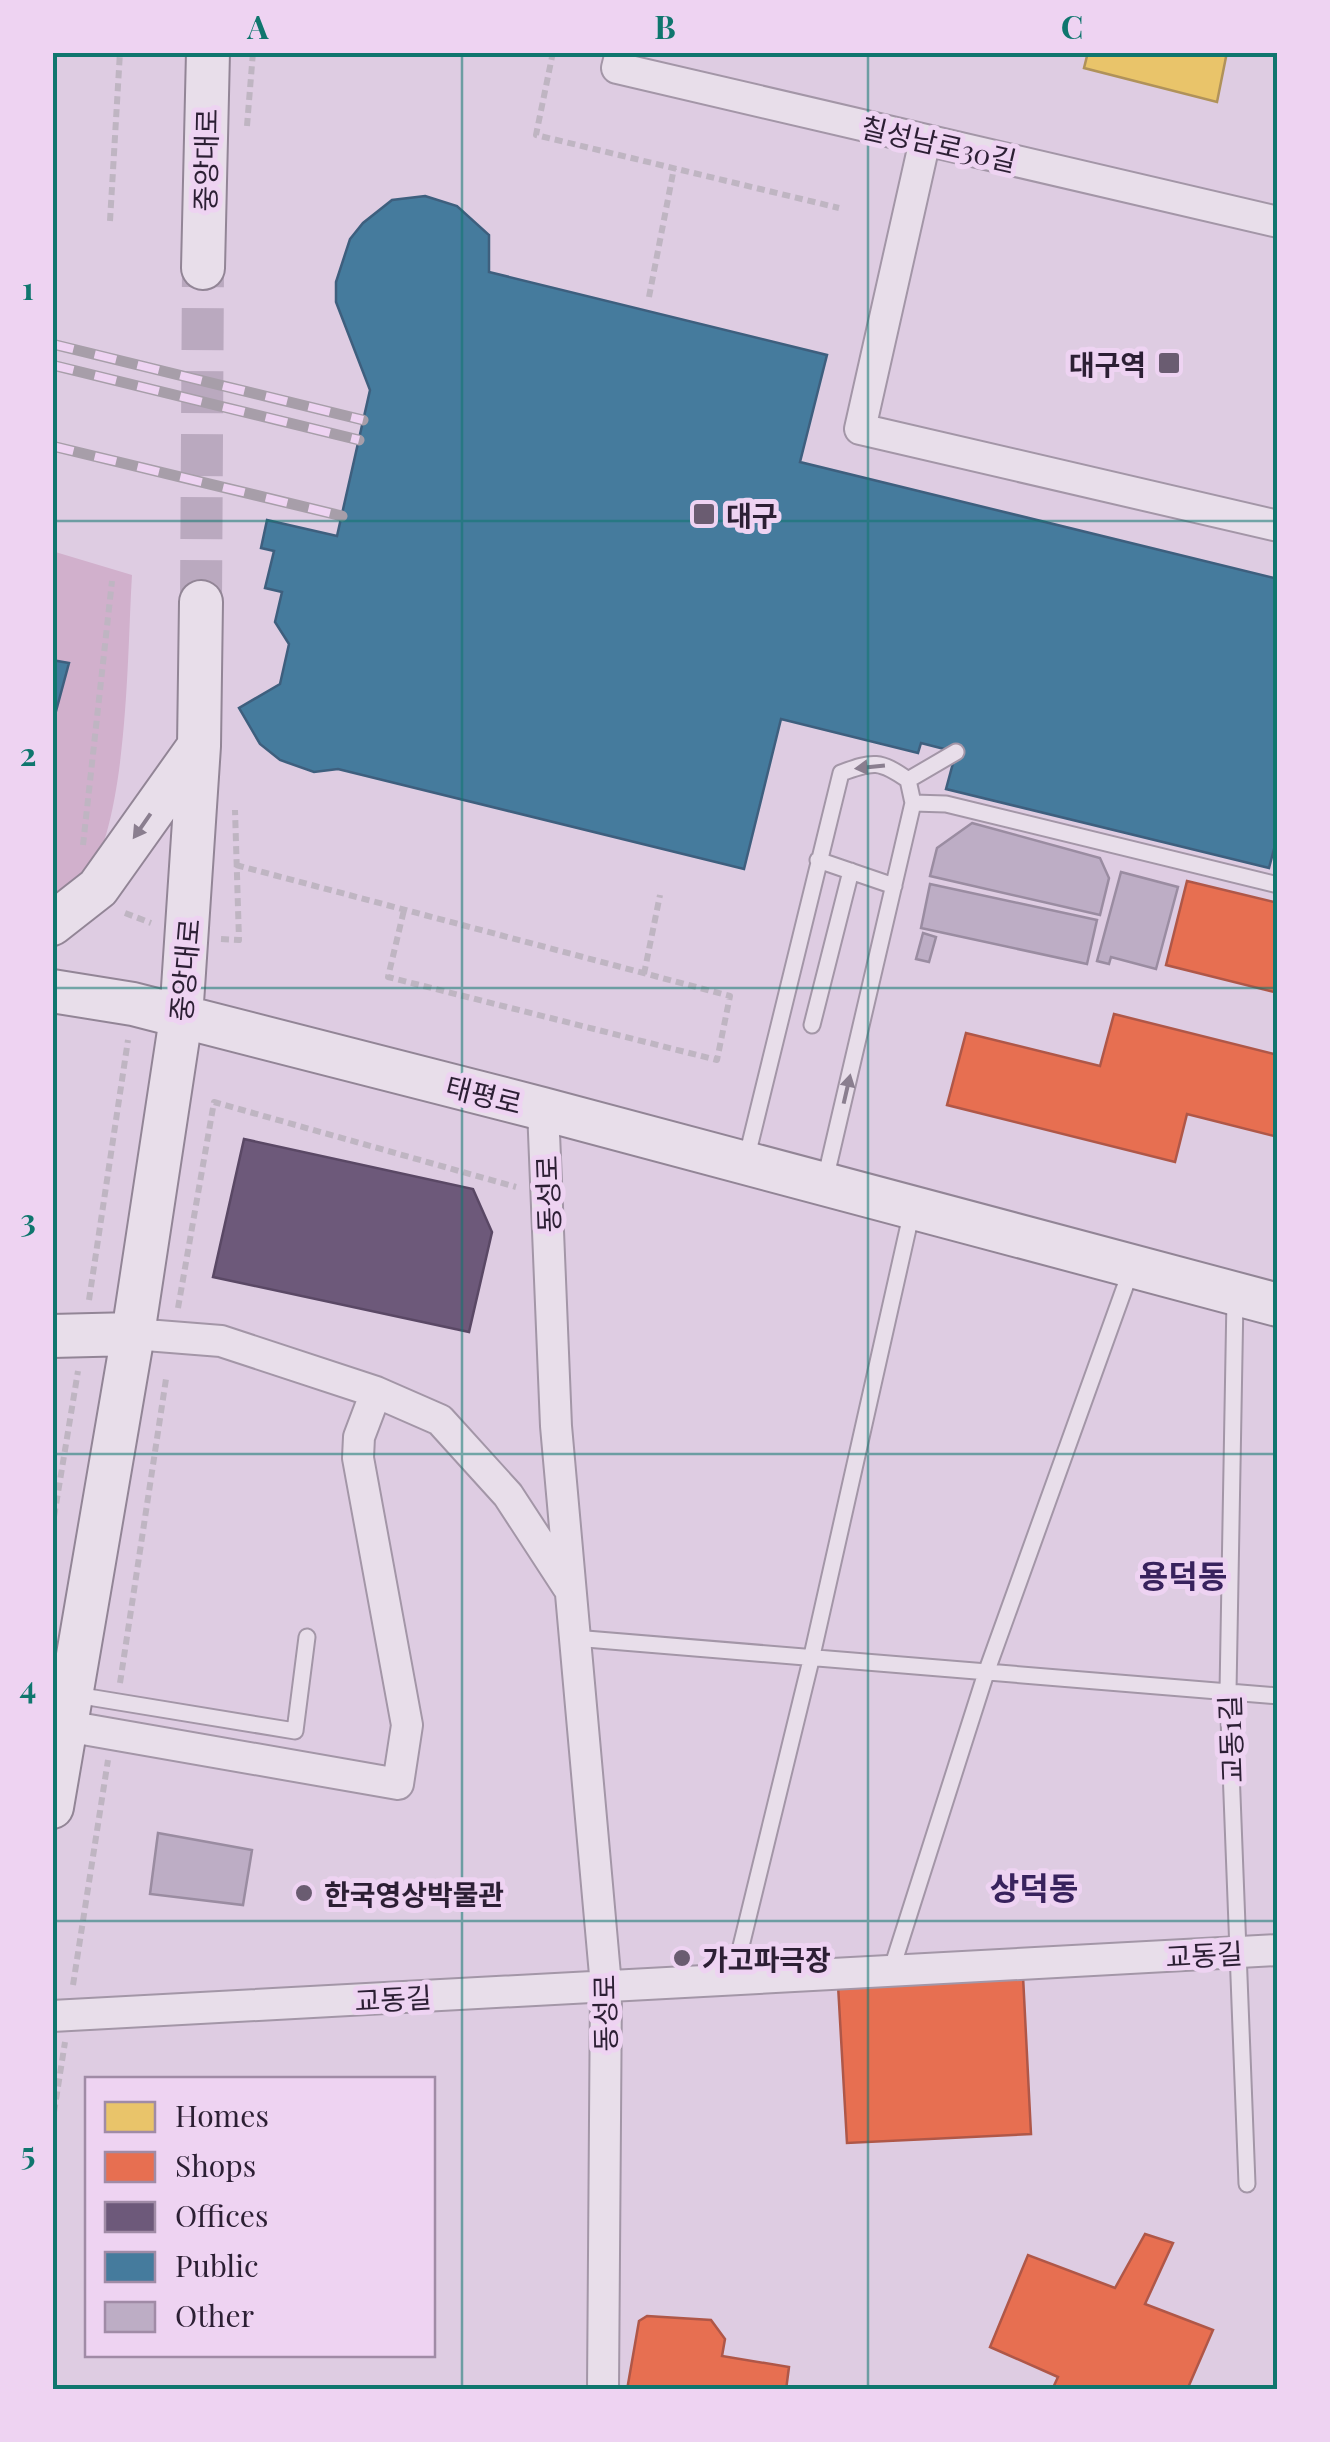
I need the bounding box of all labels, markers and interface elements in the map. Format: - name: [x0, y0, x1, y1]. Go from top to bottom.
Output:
- text: A: [246, 4, 269, 47]
- text: B: [654, 4, 676, 47]
- text: C: [1061, 4, 1083, 47]
- street label: 칠성남로30길: [858, 107, 1020, 179]
- street label: 중앙대로: [186, 108, 224, 212]
- text: 1: [22, 265, 34, 308]
- place label: 대구역: [1069, 345, 1146, 382]
- marker: 대구역: [1156, 350, 1182, 376]
- place label: 대구: [726, 496, 778, 533]
- marker: 대구: [691, 501, 717, 527]
- text: 2: [20, 731, 36, 774]
- one-way arrow: [854, 759, 885, 775]
- one-way arrow: [133, 812, 153, 839]
- street label: 중앙대로: [161, 917, 207, 1023]
- street label: 태평로: [442, 1067, 526, 1121]
- one-way arrow: [840, 1073, 855, 1104]
- street label: 동성로: [527, 1155, 567, 1233]
- text: 3: [20, 1197, 36, 1240]
- district label: 용덕동: [1139, 1553, 1227, 1596]
- text: 4: [20, 1664, 36, 1707]
- street label: 교동1길: [1210, 1695, 1250, 1783]
- district label: 상덕동: [990, 1865, 1078, 1908]
- place label: 한국영상박물관: [324, 1875, 504, 1912]
- marker: 한국영상박물관: [293, 1882, 315, 1904]
- street label: 교동길: [1164, 1934, 1244, 1974]
- place label: 가고파극장: [702, 1940, 831, 1977]
- marker: 가고파극장: [671, 1947, 693, 1969]
- street label: 동성로: [585, 1974, 623, 2052]
- street label: 교동길: [353, 1978, 433, 2018]
- legend: [85, 2077, 435, 2357]
- text: Homes: [175, 2095, 269, 2135]
- text: 5: [21, 2130, 35, 2173]
- text: Shops: [175, 2145, 256, 2185]
- text: Offices: [175, 2195, 268, 2235]
- text: Public: [175, 2245, 259, 2285]
- text: Other: [175, 2295, 254, 2335]

